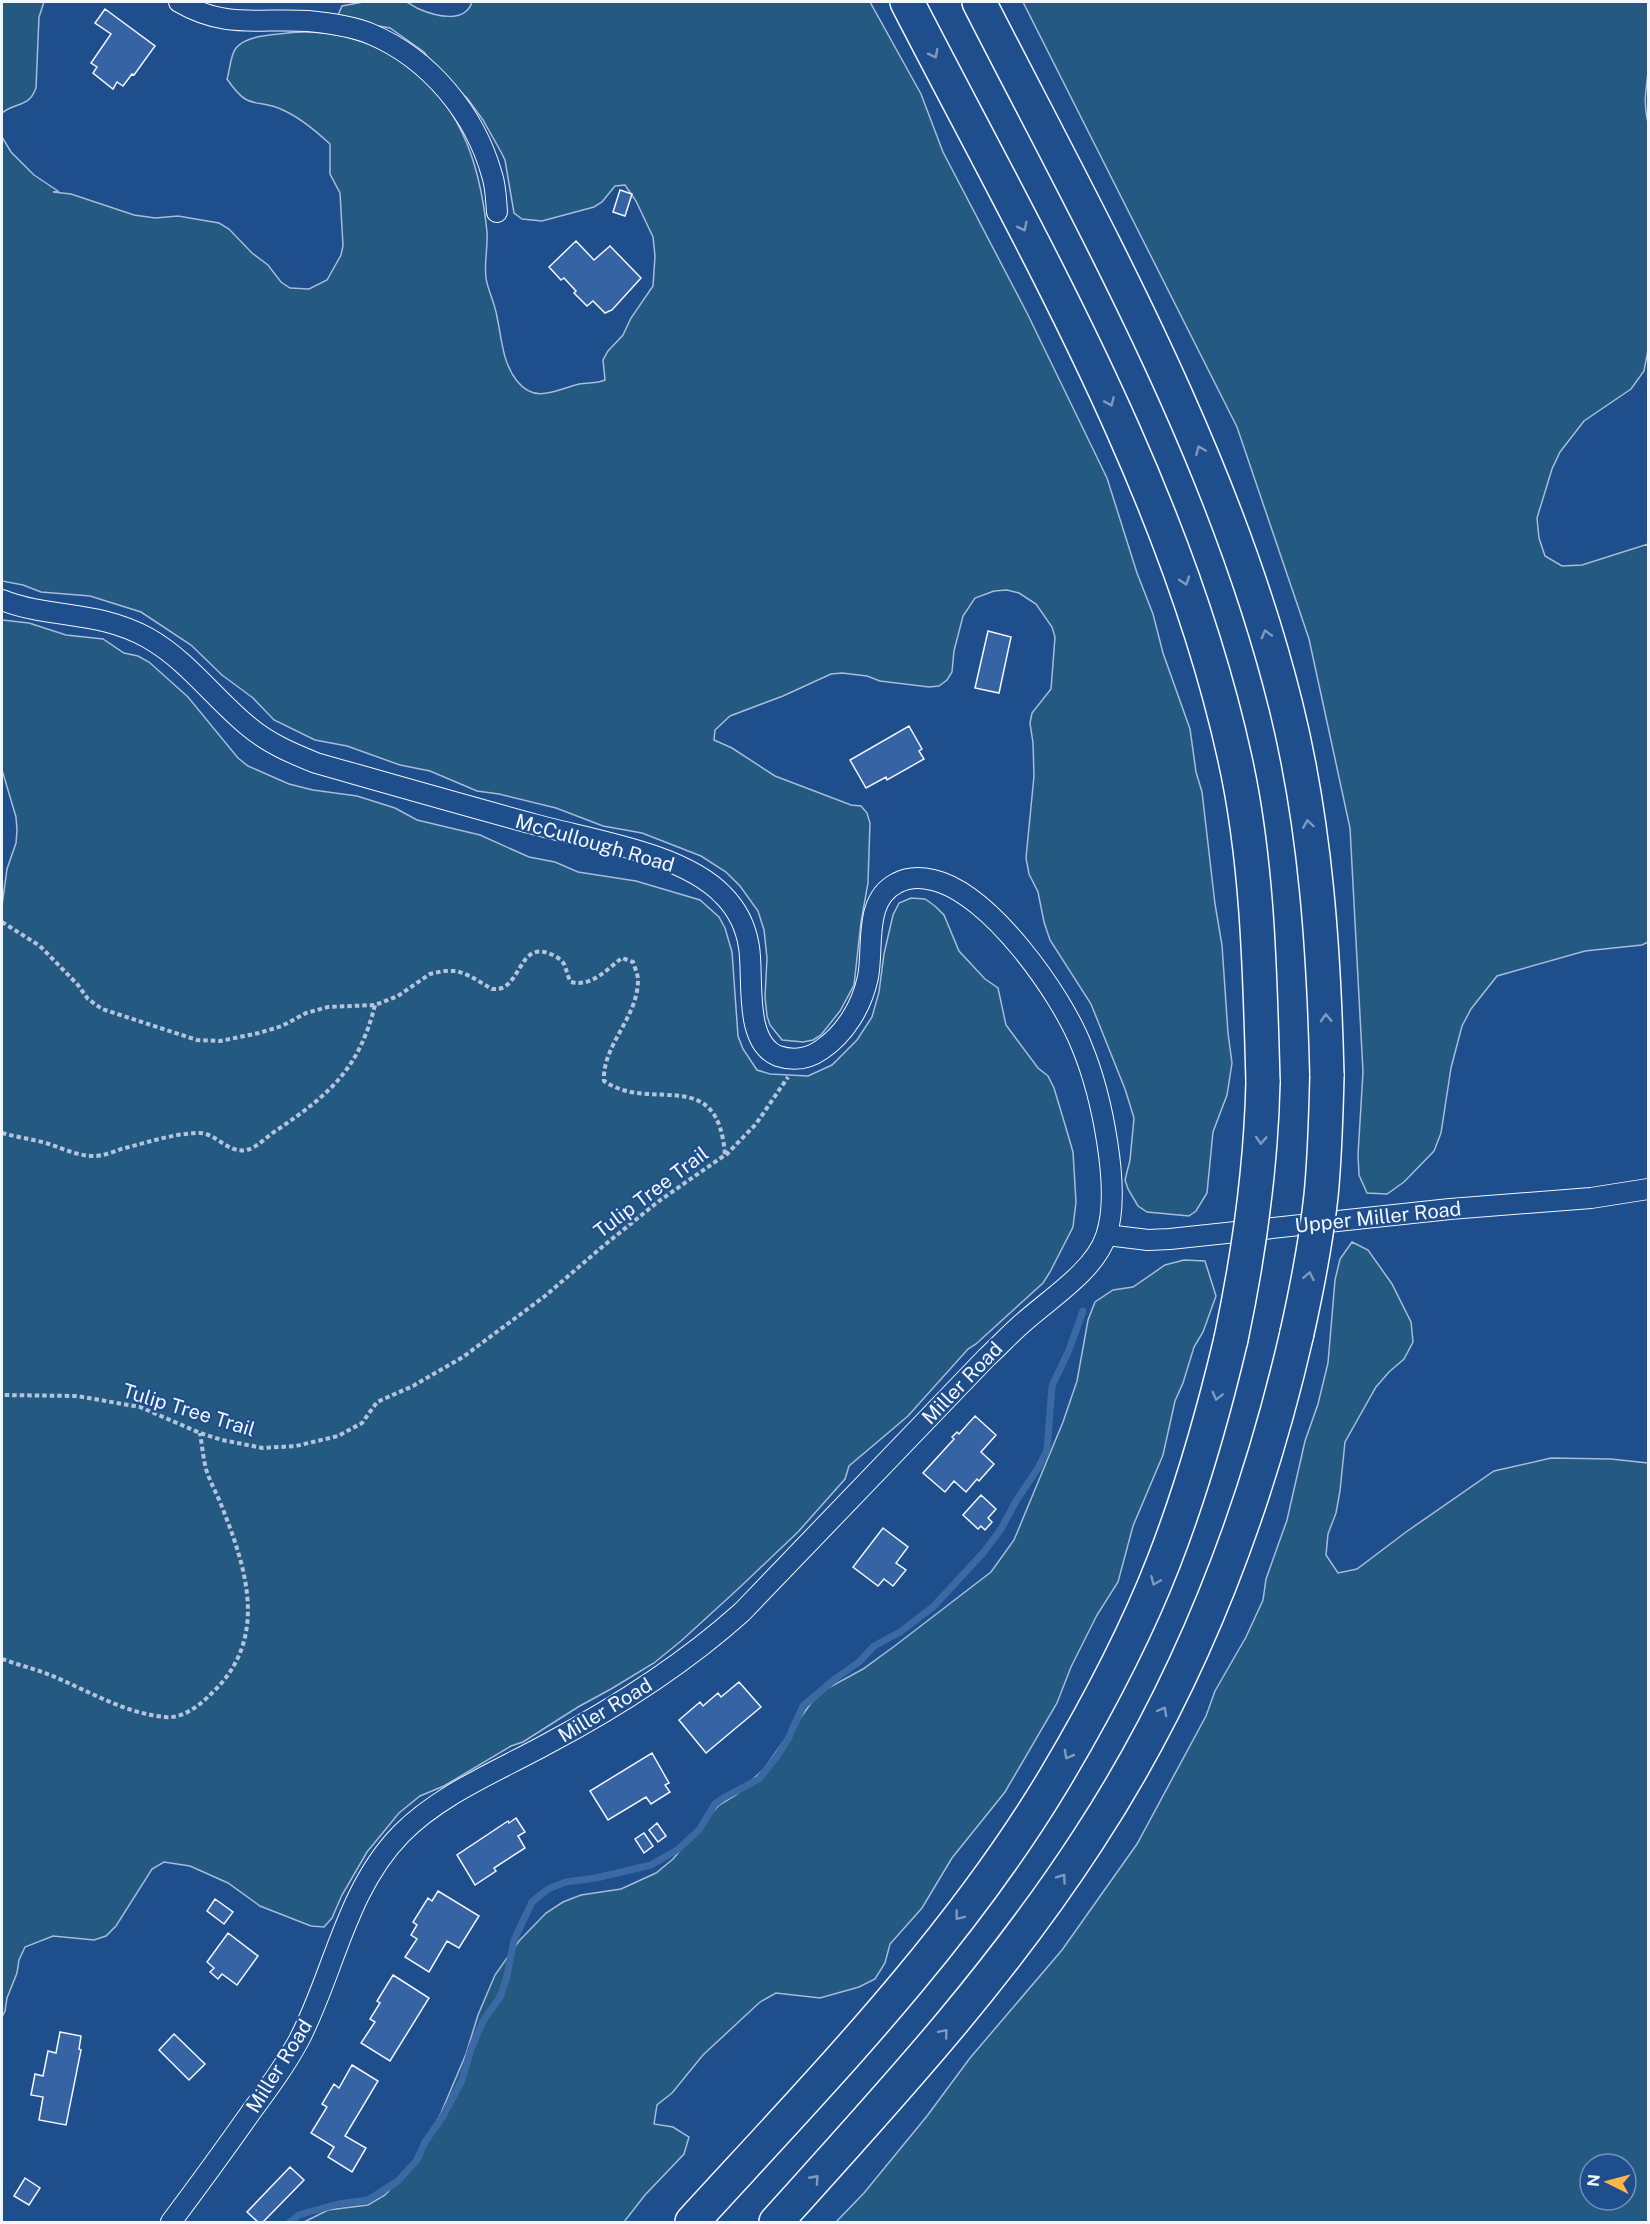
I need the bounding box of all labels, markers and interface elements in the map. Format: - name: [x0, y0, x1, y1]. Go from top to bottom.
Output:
- one-way arrow: [927, 47, 938, 58]
- one-way arrow: [1016, 221, 1027, 231]
- one-way arrow: [1102, 395, 1114, 406]
- one-way arrow: [1195, 446, 1207, 457]
- one-way arrow: [1178, 575, 1190, 586]
- one-way arrow: [1261, 629, 1273, 639]
- street label: McCullough Road: [513, 809, 677, 877]
- one-way arrow: [1303, 819, 1315, 828]
- one-way arrow: [1319, 1013, 1332, 1022]
- one-way arrow: [1255, 1136, 1268, 1145]
- street label: Tulip Tree Trail: [589, 1141, 713, 1243]
- street label: Upper Miller Road: [1294, 1196, 1462, 1238]
- one-way arrow: [1302, 1271, 1315, 1281]
- street label: Miller Road: [917, 1337, 1007, 1429]
- street label: Tulip Tree Trail: [120, 1378, 258, 1442]
- one-way arrow: [1212, 1391, 1225, 1401]
- one-way arrow: [1150, 1574, 1162, 1585]
- street label: Miller Road: [554, 1673, 656, 1747]
- one-way arrow: [1156, 1707, 1167, 1717]
- one-way arrow: [1063, 1749, 1075, 1759]
- one-way arrow: [1055, 1874, 1066, 1885]
- one-way arrow: [955, 1910, 966, 1921]
- street label: Miller Road: [241, 2015, 317, 2117]
- one-way arrow: [936, 2029, 947, 2040]
- north arrow: [1578, 2152, 1638, 2212]
- text: N: [1583, 2173, 1604, 2188]
- one-way arrow: [808, 2175, 819, 2186]

